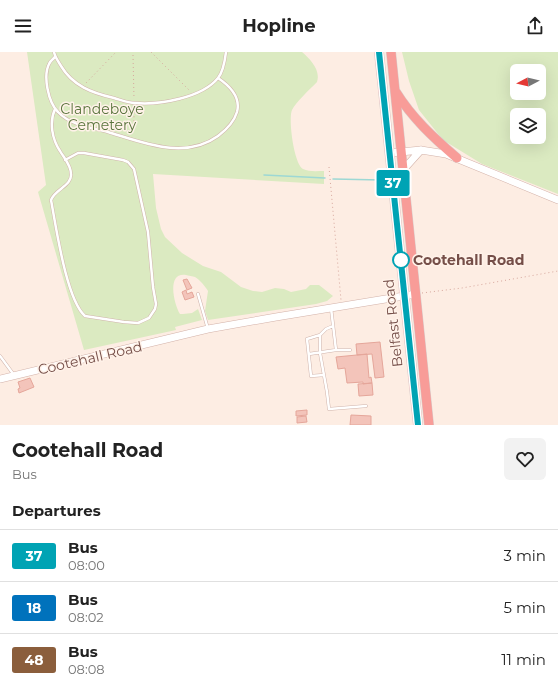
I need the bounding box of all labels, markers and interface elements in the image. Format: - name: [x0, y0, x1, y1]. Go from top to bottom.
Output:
- icon: menu: [12, 15, 34, 37]
- text: Hopline: [242, 15, 316, 37]
- icon: share: [524, 15, 546, 37]
- north arrow: [510, 64, 546, 100]
- map controls: [510, 64, 546, 144]
- park label: Clandeboye Cemetery: [60, 100, 144, 134]
- button: layers: [510, 108, 546, 144]
- line badge: 37: [375, 170, 411, 196]
- text: 37: [385, 174, 401, 192]
- marker: Cootehall Road: [392, 251, 410, 269]
- place label: Cootehall Road: [413, 251, 524, 269]
- street label: Belfast Road: [379, 278, 407, 368]
- street label: Cootehall Road: [36, 337, 144, 379]
- button: heart: [504, 438, 546, 480]
- text: Cootehall Road: [12, 439, 163, 462]
- text: Bus: [12, 466, 37, 482]
- text: Departures: [12, 501, 101, 520]
- text: Bus: [68, 538, 98, 557]
- text: 3 min: [504, 546, 546, 565]
- text: 37: [26, 547, 42, 565]
- text: 08:00: [68, 557, 105, 573]
- text: Bus: [68, 590, 98, 609]
- text: 5 min: [503, 598, 546, 617]
- text: 18: [27, 599, 41, 617]
- text: 08:02: [68, 609, 104, 625]
- text: Bus: [68, 642, 98, 661]
- text: 11 min: [501, 650, 546, 669]
- text: 48: [24, 651, 44, 669]
- text: 08:08: [68, 661, 105, 677]

